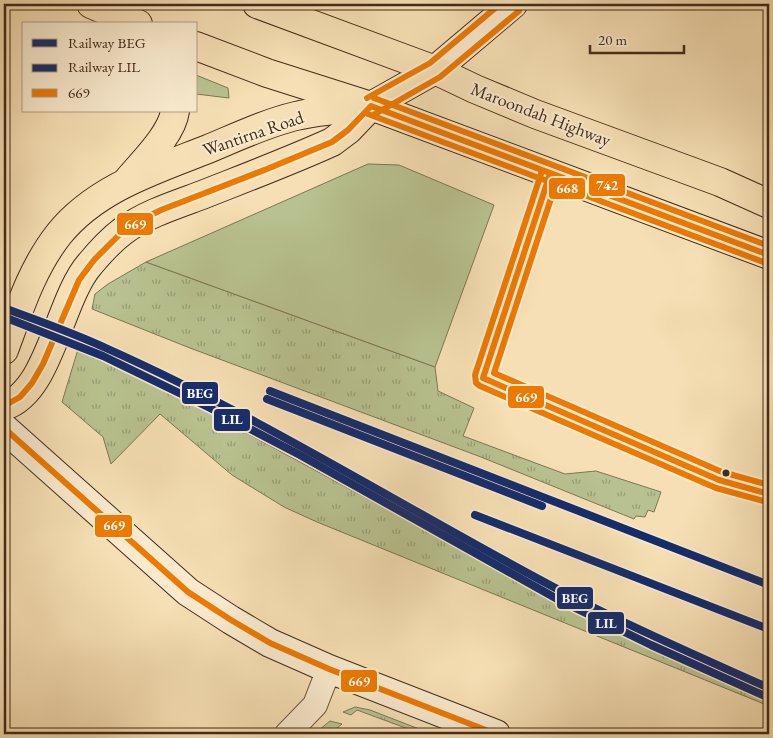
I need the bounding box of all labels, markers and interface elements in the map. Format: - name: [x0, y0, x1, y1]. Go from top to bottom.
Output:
- legend: [22, 22, 198, 112]
- scale bar: [590, 22, 684, 54]
- text: 20 m: [598, 30, 627, 49]
- text: Railway BEG: [68, 33, 146, 52]
- text: Railway LIL: [68, 57, 140, 76]
- street label: Maroondah Highway: [468, 77, 614, 151]
- text: 669: [68, 83, 90, 102]
- street label: Wantirna Road: [199, 105, 307, 161]
- line badge: 742: [588, 173, 626, 197]
- text: 742: [596, 176, 619, 194]
- line badge: 668: [548, 177, 586, 200]
- text: 668: [556, 179, 578, 197]
- line badge: 669: [116, 212, 154, 236]
- text: 669: [124, 215, 147, 233]
- line badge: BEG: [181, 381, 219, 405]
- text: BEG: [187, 384, 213, 402]
- line badge: 669: [507, 385, 545, 409]
- text: 669: [515, 388, 538, 406]
- line badge: LIL: [213, 408, 251, 432]
- text: LIL: [221, 410, 244, 428]
- unlabelled marker: [721, 468, 731, 478]
- line badge: 669: [94, 514, 133, 538]
- text: 669: [103, 516, 126, 534]
- line badge: BEG: [556, 586, 594, 610]
- text: BEG: [562, 589, 588, 607]
- line badge: LIL: [587, 611, 625, 635]
- text: LIL: [595, 614, 618, 632]
- line badge: 669: [340, 669, 378, 693]
- text: 669: [348, 672, 371, 690]

